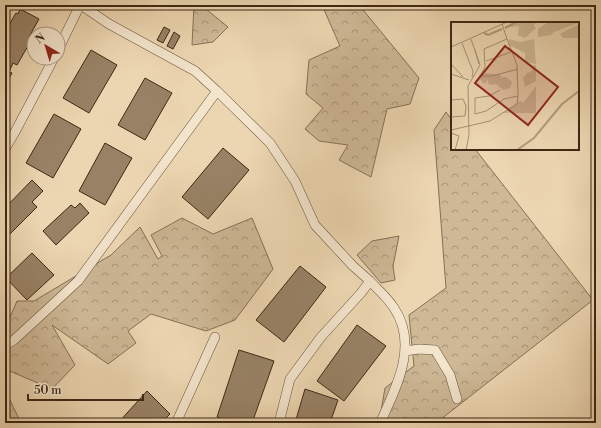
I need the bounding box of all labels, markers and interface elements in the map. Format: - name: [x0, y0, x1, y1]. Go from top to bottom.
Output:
- inset map: [451, 22, 579, 150]
- north arrow: [26, 26, 66, 66]
- text: N: [33, 31, 48, 47]
- scale bar: [28, 376, 143, 402]
- text: 50 m: [34, 383, 62, 398]

